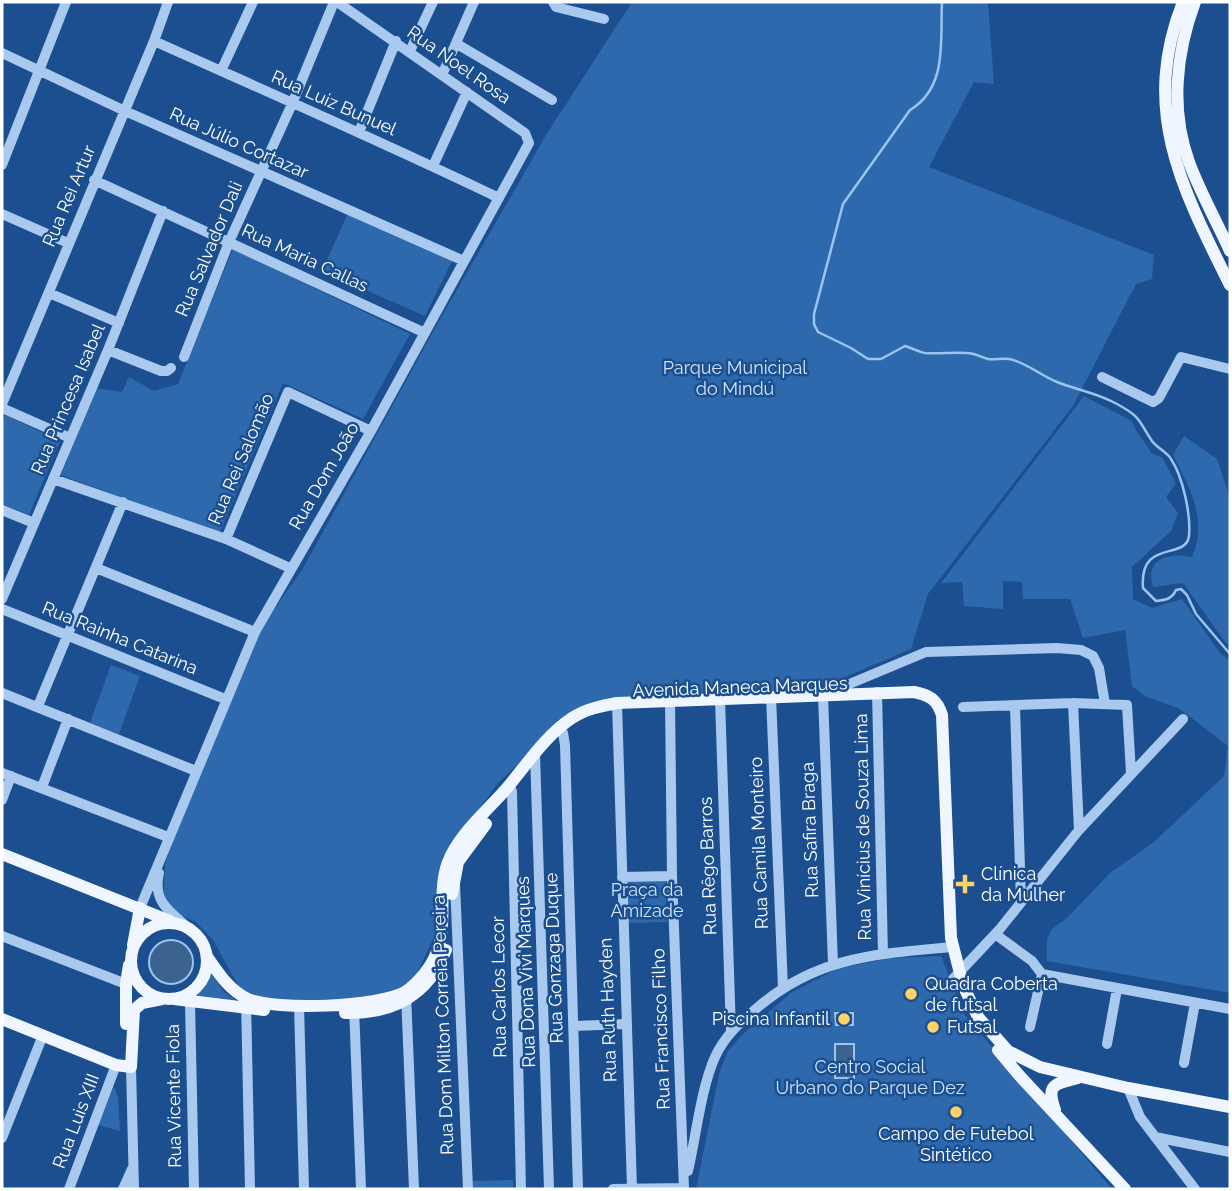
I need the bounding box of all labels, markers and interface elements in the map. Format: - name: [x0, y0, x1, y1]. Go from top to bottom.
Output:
- street label: Rua Noel Rosa: [404, 21, 515, 108]
- street label: Rua Luiz Bunuel: [268, 66, 400, 140]
- street label: Rua Júlio Cortazar: [167, 102, 313, 183]
- street label: Rua Rei Artur: [38, 141, 100, 250]
- street label: Rua Salvador Dali: [171, 178, 247, 320]
- street label: Rua Maria Callas: [239, 219, 372, 296]
- street label: Rua Princesa Isabel: [26, 320, 109, 477]
- park label: Parque Municipal do Mindú: [663, 357, 807, 399]
- street label: Rua Rei Salomão: [203, 390, 278, 528]
- street label: Rua Dom João: [284, 418, 363, 533]
- street label: Rua Rainha Catarina: [39, 597, 201, 678]
- street label: Avenida Maneca Marques: [632, 672, 848, 701]
- street label: Rua Vinícius de Souza Lima: [850, 713, 875, 941]
- street label: Rua Camila Monteiro: [745, 756, 772, 930]
- street label: Rua Safira Braga: [797, 762, 822, 898]
- street label: Rua Rêgo Barros: [695, 796, 720, 936]
- place label: Clínica da Mulher: [981, 863, 1066, 905]
- street label: Rua Gonzaga Duque: [540, 872, 567, 1044]
- marker: Clínica da Mulher: [955, 874, 975, 894]
- street label: Rua Dona Vivi Marques: [512, 876, 539, 1068]
- park label: Praça da Amizade: [610, 879, 684, 921]
- street label: Rua Dom Milton Correia Pereira: [427, 895, 458, 1155]
- street label: Rua Carlos Lecor: [487, 915, 510, 1058]
- street label: Rua Ruth Hayden: [594, 937, 621, 1083]
- street label: Rua Francisco Filho: [647, 948, 674, 1110]
- place label: Quadra Coberta de futsal: [925, 973, 1058, 1015]
- marker: Quadra Coberta de futsal: [903, 986, 919, 1002]
- place label: Piscina Infantil: [712, 1008, 830, 1029]
- marker: Piscina Infantil: [836, 1011, 852, 1027]
- place label: Futsal: [947, 1016, 997, 1037]
- marker: Futsal: [925, 1019, 941, 1035]
- street label: Rua Vicente Fiola: [162, 1024, 185, 1168]
- park label: Centro Social Urbano do Parque Dez: [775, 1056, 965, 1098]
- street label: Rua Luis XIII: [48, 1071, 103, 1171]
- marker: Campo de Futebol Sintético: [948, 1104, 964, 1120]
- place label: Campo de Futebol Sintético: [878, 1123, 1034, 1165]

